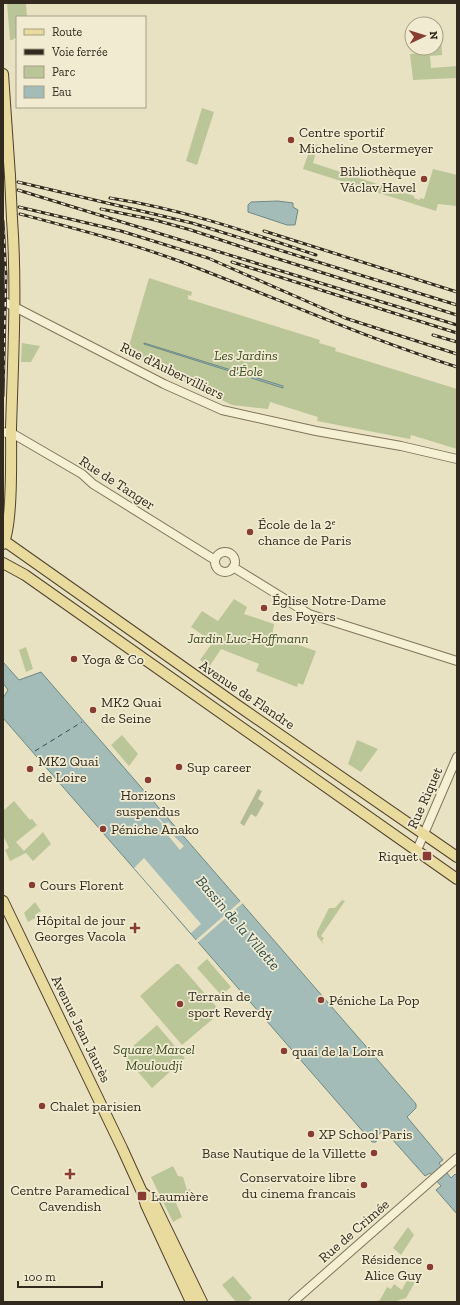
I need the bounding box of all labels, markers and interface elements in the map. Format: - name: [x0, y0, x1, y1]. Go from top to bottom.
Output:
- legend: [16, 16, 146, 108]
- north arrow: [404, 16, 444, 56]
- text: Route: [52, 25, 83, 39]
- text: N: [427, 31, 440, 41]
- text: Voie ferrée: [51, 45, 108, 59]
- text: Parc: [52, 65, 76, 79]
- text: Eau: [52, 85, 72, 99]
- place label: Centre sportif Micheline Ostermeyer: [299, 124, 434, 157]
- marker: Centre sportif Micheline Ostermeyer: [286, 135, 296, 145]
- place label: Bibliothèque Václav Havel: [339, 163, 416, 196]
- marker: Bibliothèque Václav Havel: [419, 174, 429, 184]
- street label: Rue d'Aubervilliers: [117, 339, 227, 403]
- park label: Les Jardins d'Éole: [214, 347, 278, 380]
- street label: Rue de Tanger: [76, 452, 158, 514]
- place label: École de la 2ᵉ chance de Paris: [258, 516, 351, 549]
- marker: École de la 2ᵉ chance de Paris: [245, 527, 255, 537]
- place label: Église Notre-Dame des Foyers: [272, 592, 386, 625]
- marker: Église Notre-Dame des Foyers: [259, 603, 269, 613]
- park label: Jardin Luc-Hoffmann: [186, 630, 309, 647]
- place label: Yoga & Co: [81, 651, 144, 668]
- marker: Yoga & Co: [69, 654, 79, 664]
- street label: Avenue de Flandre: [196, 657, 298, 733]
- place label: MK2 Quai de Seine: [101, 694, 162, 727]
- marker: MK2 Quai de Seine: [88, 705, 98, 715]
- place label: MK2 Quai de Loire: [38, 753, 99, 786]
- place label: Sup career: [187, 759, 251, 776]
- marker: Sup career: [174, 762, 184, 772]
- marker: MK2 Quai de Loire: [25, 764, 35, 774]
- street label: Rue Riquet: [404, 764, 446, 832]
- marker: Horizons suspendus: [143, 775, 153, 785]
- place label: Horizons suspendus: [116, 787, 180, 820]
- place label: Péniche Anako: [111, 821, 199, 838]
- marker: Péniche Anako: [98, 824, 108, 834]
- place label: Riquet: [378, 848, 419, 865]
- marker: Riquet: [421, 850, 433, 862]
- water label: Bassin de la Villette: [192, 872, 284, 974]
- place label: Cours Florent: [40, 877, 124, 894]
- marker: Cours Florent: [27, 880, 37, 890]
- place label: Hôpital de jour Georges Vacola: [35, 912, 126, 945]
- marker: Hôpital de jour Georges Vacola: [129, 922, 141, 934]
- street label: Avenue Jean Jaurès: [48, 973, 114, 1085]
- place label: Terrain de sport Reverdy: [188, 988, 273, 1021]
- place label: Péniche La Pop: [329, 992, 420, 1009]
- marker: Péniche La Pop: [316, 995, 326, 1005]
- marker: Terrain de sport Reverdy: [175, 999, 185, 1009]
- park label: Square Marcel Mouloudji: [113, 1041, 195, 1074]
- place label: quai de la Loira: [292, 1043, 384, 1060]
- marker: quai de la Loira: [279, 1046, 289, 1056]
- place label: Chalet parisien: [50, 1098, 141, 1115]
- marker: Chalet parisien: [37, 1101, 47, 1111]
- place label: XP School Paris: [319, 1126, 412, 1143]
- marker: XP School Paris: [306, 1129, 316, 1139]
- place label: Base Nautique de la Villette: [202, 1145, 366, 1162]
- marker: Base Nautique de la Villette: [369, 1148, 379, 1158]
- marker: Centre Paramedical Cavendish: [64, 1168, 76, 1180]
- place label: Conservatoire libre du cinema francais: [240, 1169, 356, 1202]
- marker: Conservatoire libre du cinema francais: [359, 1180, 369, 1190]
- place label: Centre Paramedical Cavendish: [10, 1182, 130, 1215]
- place label: Laumière: [151, 1188, 209, 1205]
- marker: Laumière: [136, 1190, 148, 1202]
- street label: Rue de Crimée: [315, 1196, 393, 1266]
- place label: Résidence Alice Guy: [362, 1251, 423, 1284]
- marker: Résidence Alice Guy: [425, 1262, 435, 1272]
- scale bar: [18, 1263, 102, 1289]
- text: 100 m: [24, 1270, 56, 1284]

